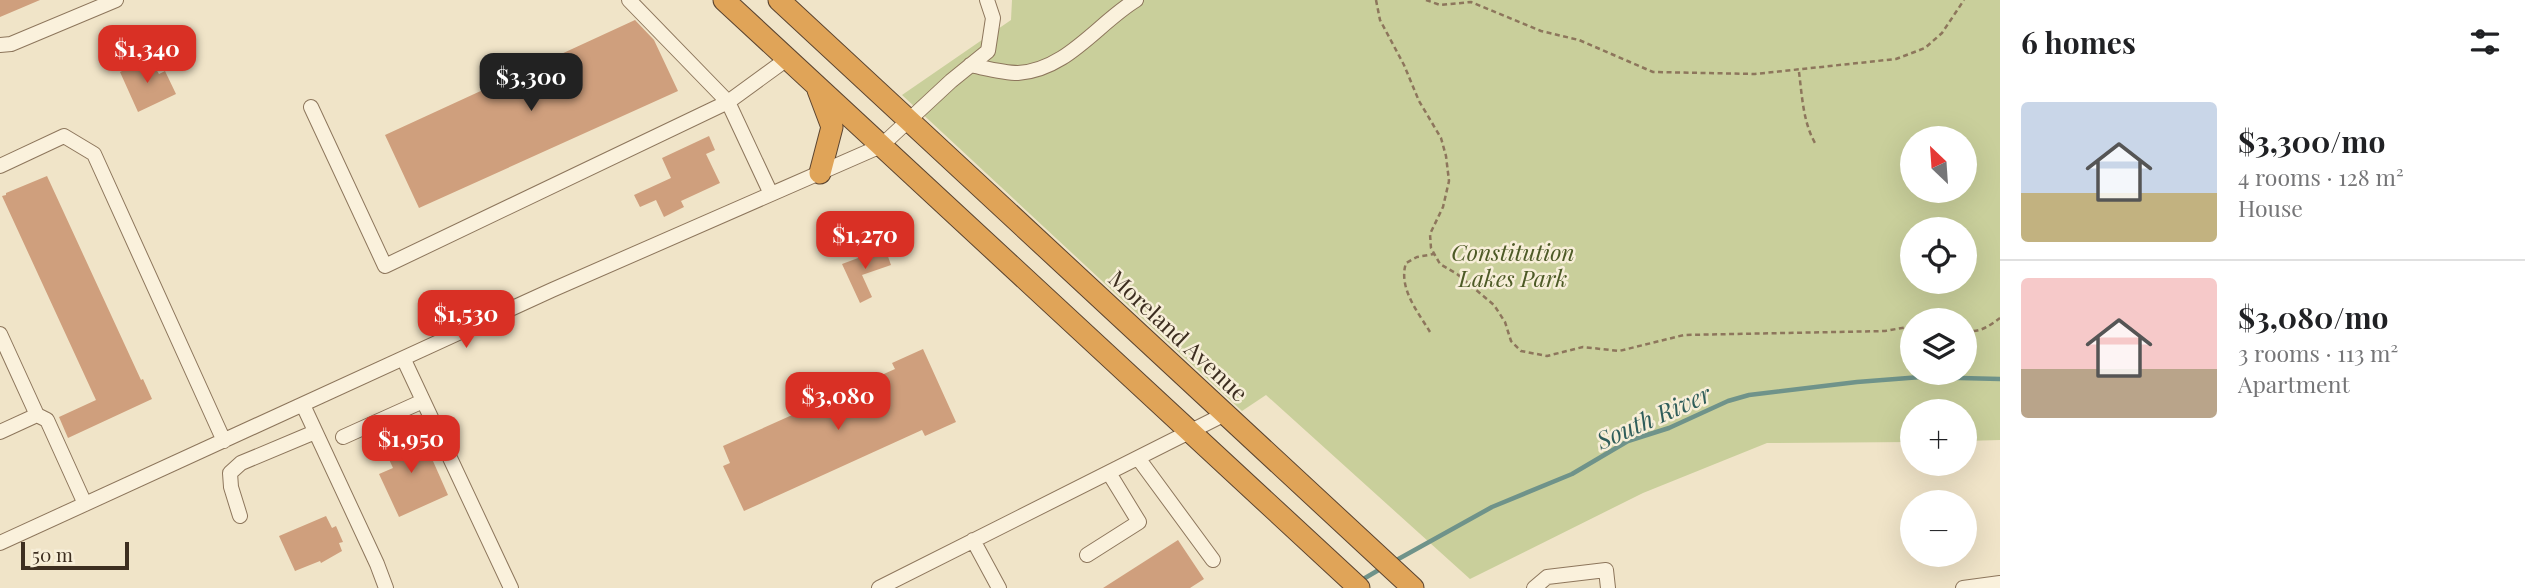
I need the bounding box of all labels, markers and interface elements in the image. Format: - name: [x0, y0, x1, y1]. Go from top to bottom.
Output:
- text: 6 homes: [2021, 22, 2136, 62]
- icon: filters: [2466, 23, 2504, 61]
- pin: $1,340: [90, 25, 204, 85]
- text: $1,340: [114, 32, 180, 63]
- pin: $3,300: [474, 54, 588, 113]
- text: $3,300: [496, 60, 566, 91]
- text: $3,300/mo: [2238, 121, 2385, 161]
- north arrow: [1900, 126, 1978, 203]
- map controls: [1900, 126, 1977, 567]
- icon: home: [2077, 130, 2161, 214]
- text: 4 rooms · 128 m²: [2238, 161, 2404, 192]
- text: House: [2238, 192, 2303, 223]
- pin: $1,270: [808, 212, 922, 271]
- button: locate: [1900, 217, 1977, 294]
- text: $1,270: [832, 218, 898, 249]
- park label: Constitution Lakes Park: [1451, 236, 1575, 293]
- street label: Moreland Avenue: [1103, 262, 1255, 408]
- pin: $1,530: [409, 290, 523, 350]
- text: $1,530: [434, 297, 498, 328]
- text: $3,080/mo: [2238, 297, 2389, 337]
- icon: home: [2077, 306, 2161, 390]
- button: layers: [1900, 308, 1977, 385]
- text: 3 rooms · 113 m²: [2238, 337, 2398, 368]
- text: Apartment: [2238, 368, 2350, 399]
- pin: $3,080: [781, 372, 895, 432]
- water label: South River: [1590, 376, 1716, 456]
- text: $3,080: [801, 379, 875, 410]
- button: +: [1900, 399, 1977, 476]
- pin: $1,950: [354, 416, 468, 475]
- text: $1,950: [378, 422, 444, 453]
- button: −: [1900, 490, 1977, 567]
- scale bar: [21, 539, 130, 571]
- text: 50 m: [32, 541, 73, 567]

